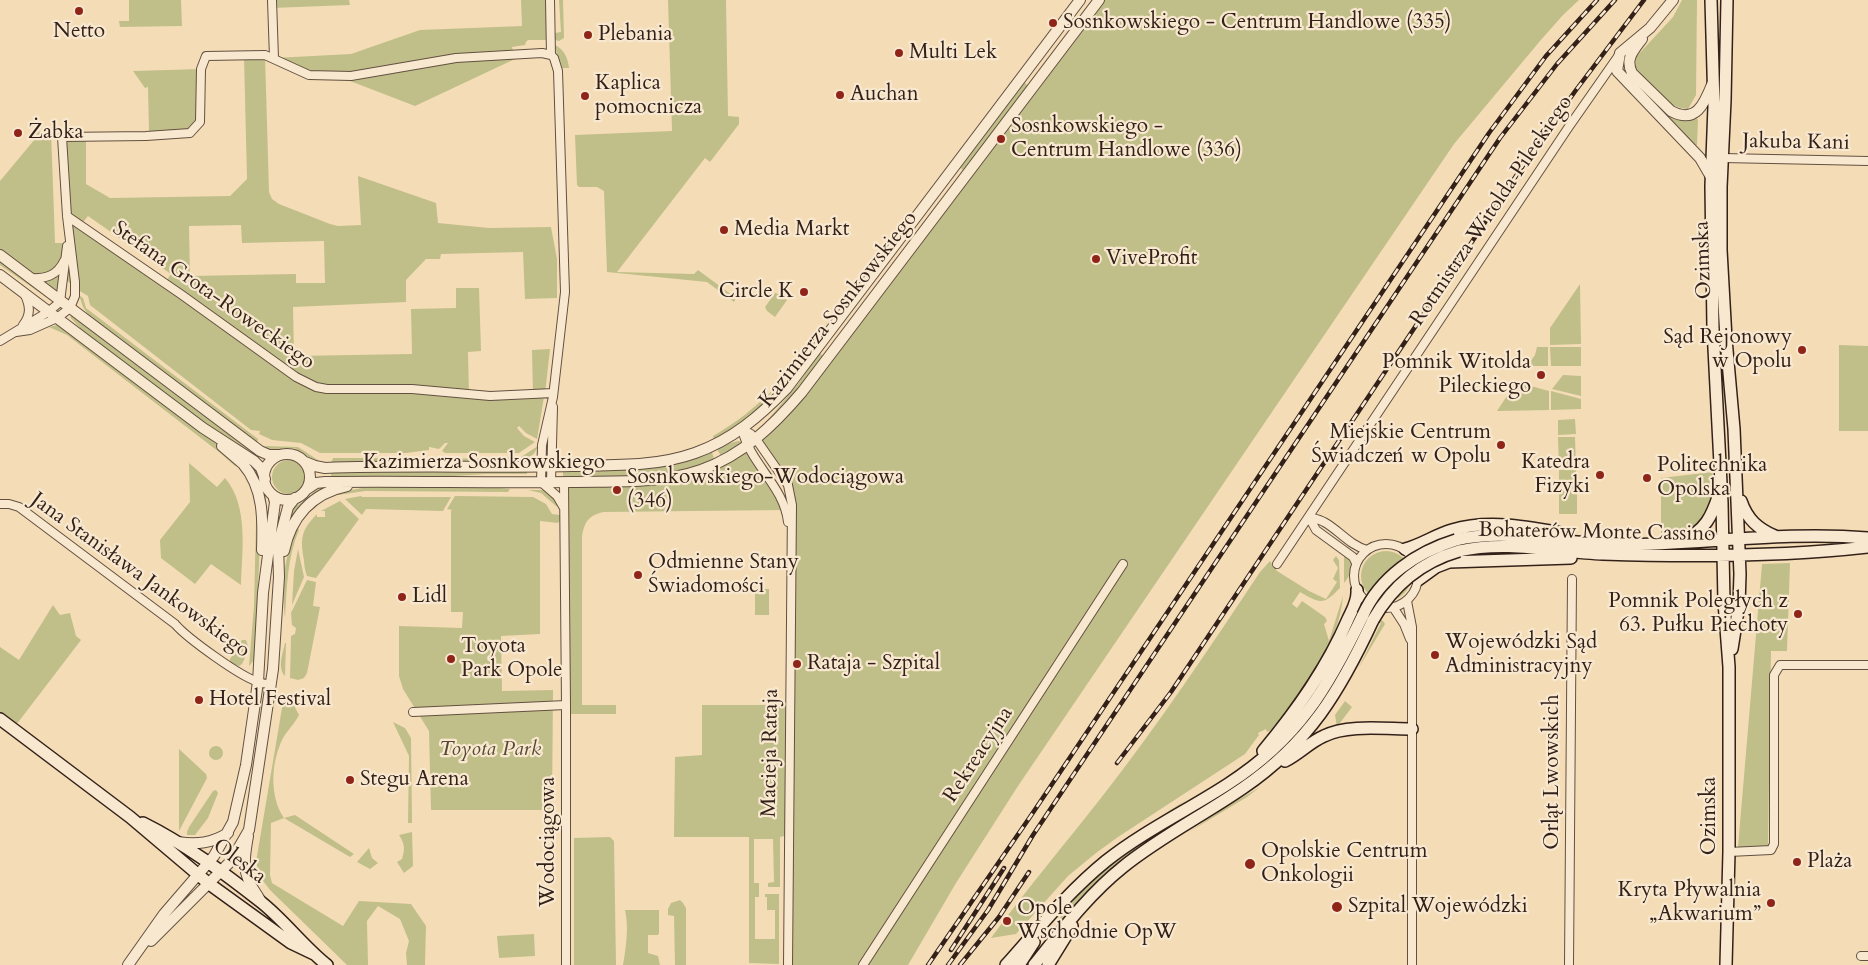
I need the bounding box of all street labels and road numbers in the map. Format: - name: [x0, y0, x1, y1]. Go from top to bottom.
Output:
- street label: Rotmistrza Witolda Pileckiego: [1405, 91, 1579, 331]
- street label: Jakuba Kani: [1742, 129, 1850, 157]
- street label: Kazimierza Sosnkowskiego: [755, 207, 923, 413]
- street label: Stefana Grota-Roweckiego: [107, 217, 319, 375]
- street label: Ozimska: [1690, 220, 1718, 300]
- street label: Kazimierza Sosnkowskiego: [363, 450, 605, 476]
- street label: Jana Stanisława Jankowskiego: [25, 488, 255, 664]
- street label: Bohaterów Monte Cassino: [1478, 518, 1716, 548]
- street label: Macieja Rataja: [757, 688, 785, 818]
- street label: Orląt Lwowskich: [1540, 694, 1566, 850]
- street label: Rekreacyjna: [939, 702, 1019, 808]
- street label: Wodociągowa: [536, 777, 562, 907]
- street label: Ozimska: [1697, 777, 1723, 855]
- street label: Oleska: [207, 834, 271, 890]

